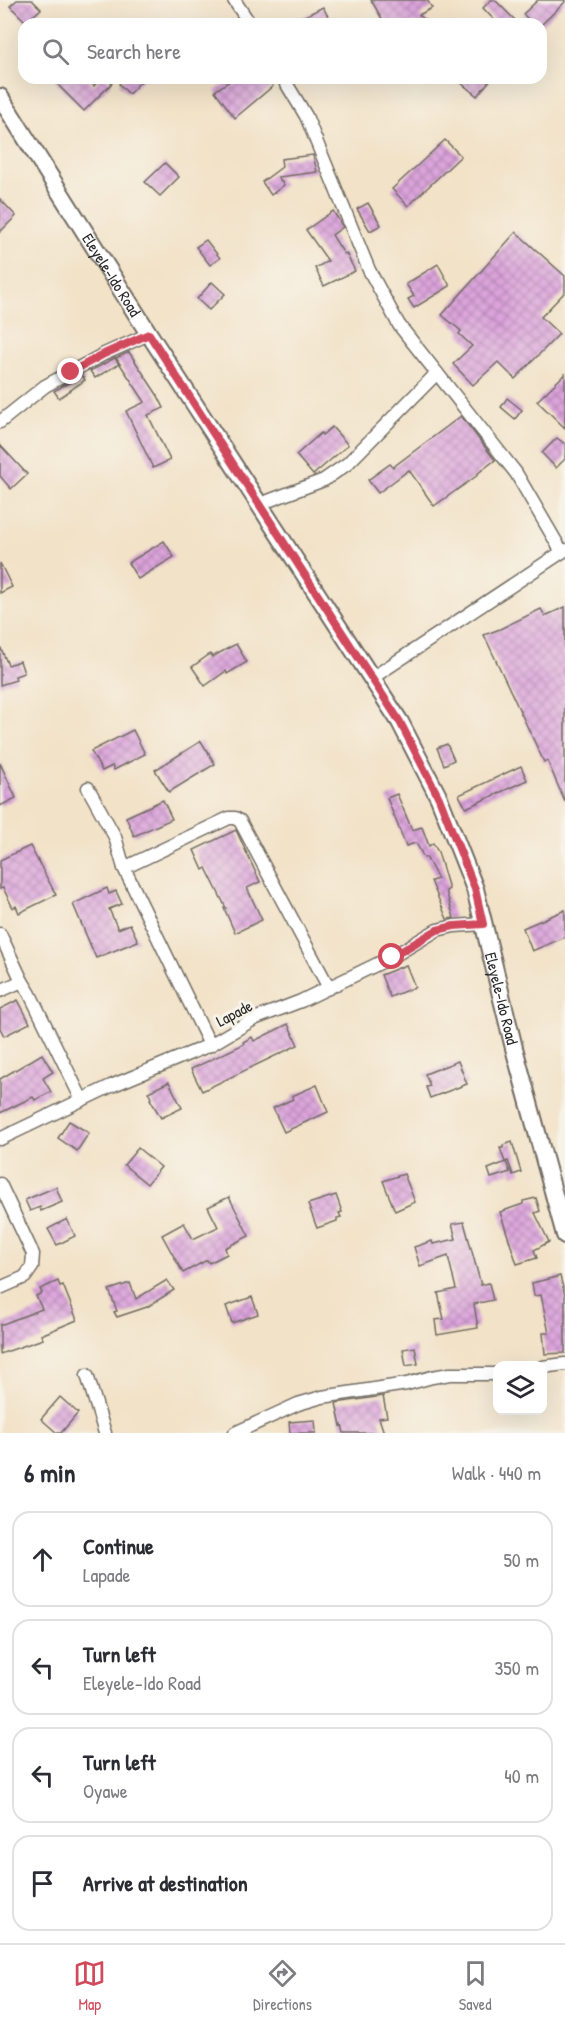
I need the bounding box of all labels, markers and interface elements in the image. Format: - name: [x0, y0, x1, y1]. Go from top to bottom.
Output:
- search box: [18, 18, 547, 84]
- icon: search: [39, 35, 72, 68]
- text: Search here: [87, 36, 181, 66]
- street label: Eleyele-Ido Road: [77, 229, 146, 321]
- route end: [57, 358, 83, 384]
- route start: [378, 943, 404, 969]
- street label: Eleyele-Ido Road: [480, 950, 524, 1047]
- street label: Lapade: [212, 994, 256, 1032]
- map controls: [493, 1361, 547, 1415]
- button: layers: [493, 1361, 547, 1415]
- text: 6 min: [24, 1455, 76, 1490]
- text: Walk · 440 m: [452, 1459, 541, 1486]
- text: Continue: [83, 1531, 154, 1561]
- icon: ahead: [26, 1543, 59, 1576]
- text: 50 m: [503, 1546, 539, 1573]
- text: Lapade: [83, 1561, 130, 1588]
- text: Turn left: [83, 1639, 156, 1669]
- icon: left: [26, 1651, 59, 1684]
- text: 350 m: [494, 1654, 539, 1681]
- text: Eleyele-Ido Road: [83, 1669, 201, 1696]
- text: Turn left: [83, 1747, 156, 1777]
- icon: left: [26, 1759, 59, 1792]
- text: 40 m: [504, 1762, 539, 1789]
- text: Oyawe: [83, 1777, 128, 1804]
- icon: arrive: [26, 1867, 59, 1900]
- text: Arrive at destination: [83, 1868, 248, 1898]
- tab: Map: [73, 1957, 106, 2015]
- tab: Directions: [253, 1957, 312, 2015]
- tab: Saved: [459, 1957, 492, 2015]

